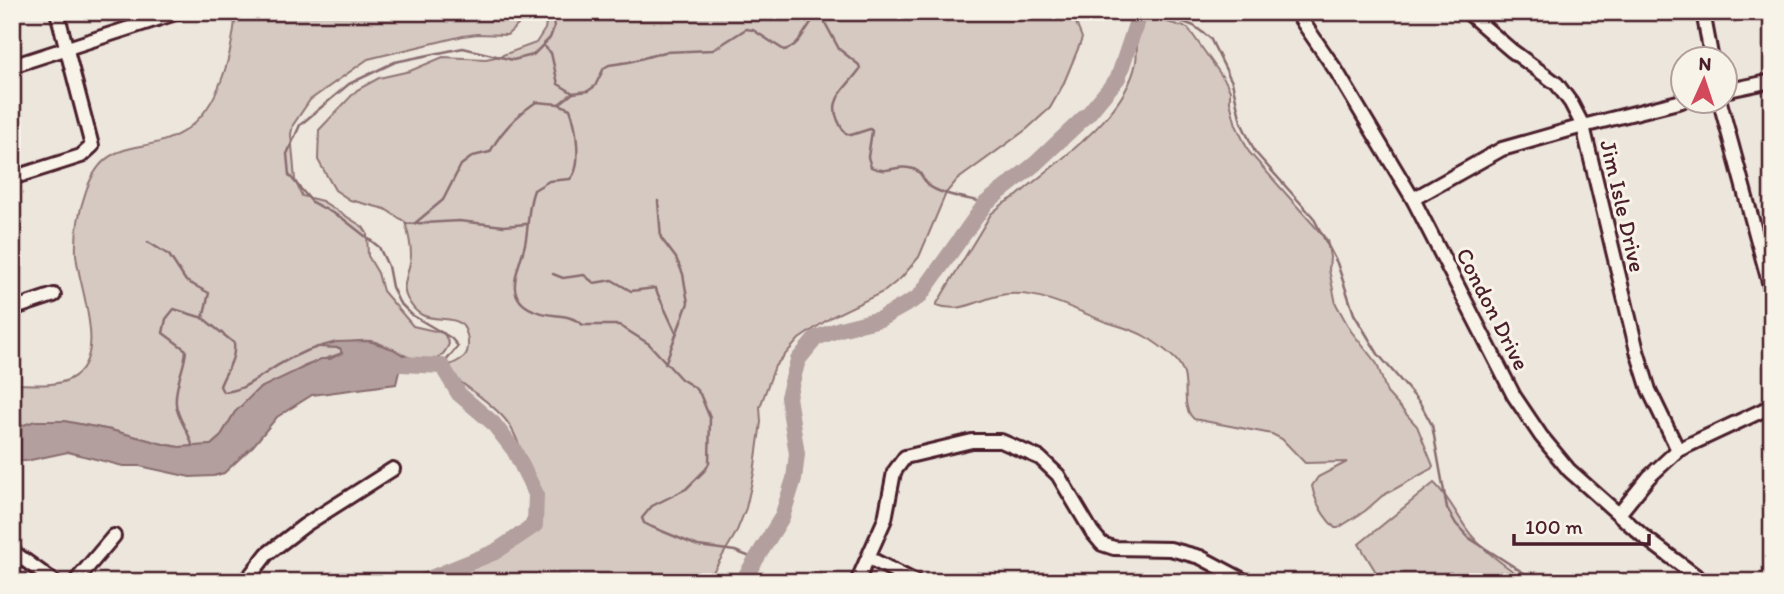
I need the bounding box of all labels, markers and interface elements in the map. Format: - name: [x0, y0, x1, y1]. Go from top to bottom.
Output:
- north arrow: [1668, 46, 1738, 116]
- text: N: [1698, 52, 1712, 75]
- street label: Jim Isle Drive: [1594, 137, 1652, 275]
- street label: Condon Drive: [1450, 243, 1536, 375]
- scale bar: [1514, 503, 1649, 547]
- text: 100 m: [1525, 514, 1583, 539]

